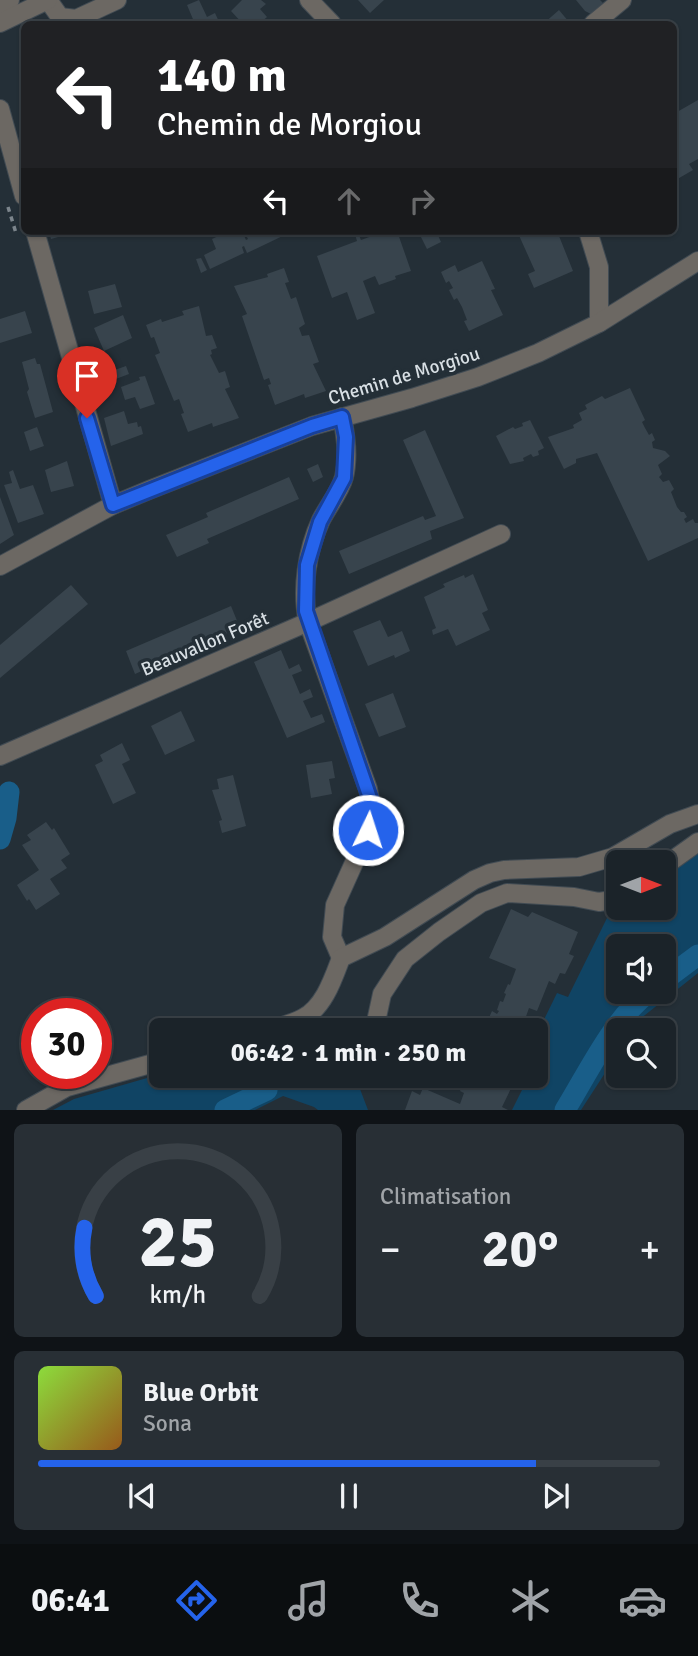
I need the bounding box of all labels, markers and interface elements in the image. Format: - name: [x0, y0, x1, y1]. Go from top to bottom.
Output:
- text: 140 m: [157, 45, 287, 105]
- icon: left: [42, 49, 133, 140]
- text: Chemin de Morgiou: [157, 105, 422, 144]
- icon: left: [257, 182, 295, 220]
- icon: ahead: [330, 182, 368, 220]
- icon: right: [403, 182, 441, 220]
- street label: Chemin de Morgiou: [325, 342, 483, 410]
- pin: [57, 346, 117, 418]
- icon: arrive: [68, 357, 106, 395]
- street label: Beauvallon Forêt: [137, 606, 273, 682]
- position arrow: [331, 793, 405, 867]
- north arrow: [606, 850, 676, 920]
- map controls: [606, 850, 676, 1088]
- button: sound: [606, 934, 676, 1004]
- speed limit sign: 30: [21, 998, 112, 1089]
- button: search: [606, 1018, 676, 1088]
- text: 06:42 · 1 min · 250 m: [231, 1037, 466, 1069]
- text: Climatisation: [380, 1182, 511, 1211]
- text: 25: [139, 1199, 217, 1288]
- text: 20°: [482, 1217, 558, 1281]
- text: −: [380, 1226, 401, 1273]
- text: +: [639, 1226, 660, 1273]
- text: km/h: [150, 1279, 206, 1310]
- text: Blue Orbit: [143, 1377, 259, 1409]
- text: Sona: [143, 1409, 192, 1438]
- icon: previous: [123, 1477, 161, 1515]
- icon: pause: [330, 1477, 368, 1515]
- icon: next: [537, 1477, 575, 1515]
- icon: directions: [172, 1576, 221, 1625]
- icon: music: [284, 1576, 333, 1625]
- icon: phone: [395, 1576, 444, 1625]
- icon: climate: [506, 1576, 555, 1625]
- icon: car: [618, 1576, 667, 1625]
- text: 06:41: [31, 1581, 110, 1620]

